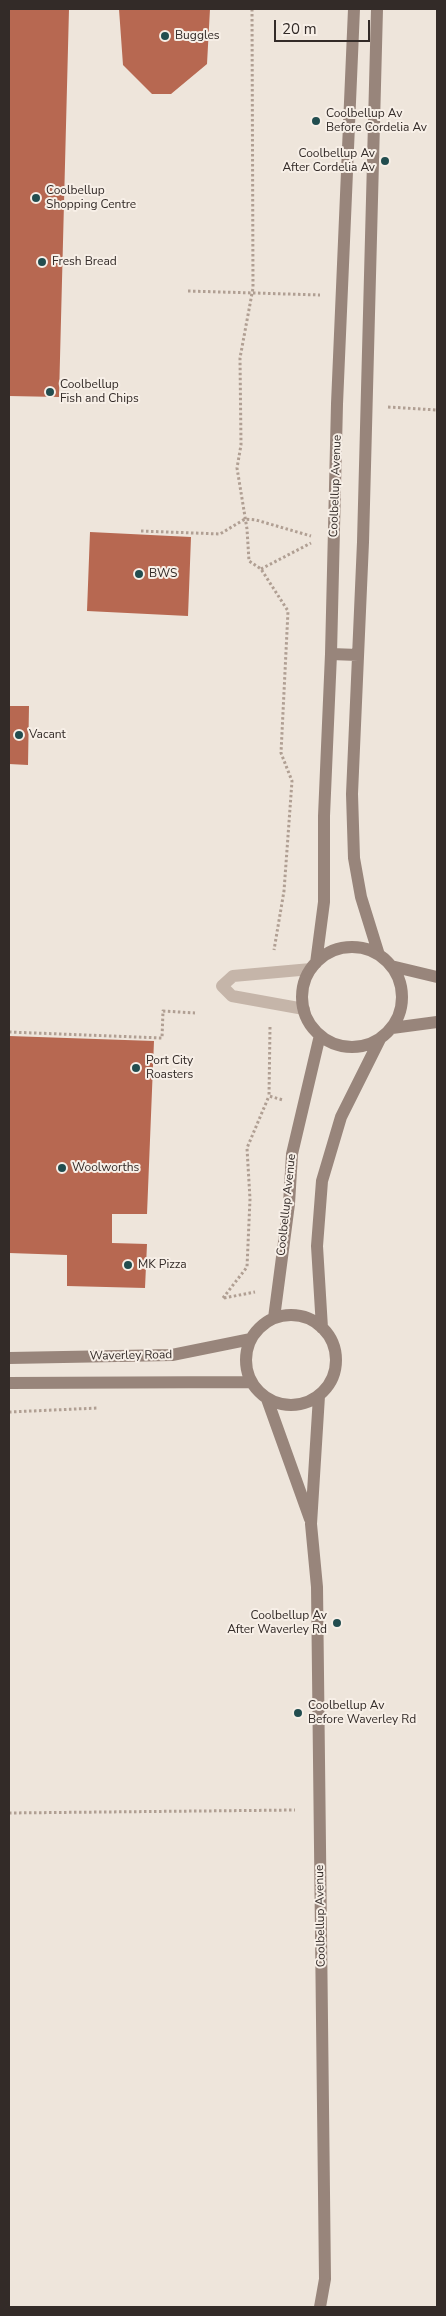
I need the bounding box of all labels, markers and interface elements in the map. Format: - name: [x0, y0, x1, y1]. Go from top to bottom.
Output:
- scale bar: [276, 10, 372, 42]
- text: 20 m: [282, 19, 317, 39]
- place label: Buggles: [175, 29, 220, 43]
- marker: Buggles: [159, 30, 171, 42]
- place label: Coolbellup Av Before Cordelia Av: [326, 107, 427, 135]
- marker: Coolbellup Av Before Cordelia Av: [310, 115, 322, 127]
- place label: Coolbellup Av After Cordelia Av: [282, 147, 375, 175]
- marker: Coolbellup Av After Cordelia Av: [379, 155, 391, 167]
- place label: Coolbellup Shopping Centre: [46, 184, 136, 212]
- marker: Coolbellup Shopping Centre: [30, 192, 42, 204]
- place label: Fresh Bread: [52, 255, 117, 269]
- marker: Fresh Bread: [36, 256, 48, 268]
- place label: Coolbellup Fish and Chips: [60, 378, 139, 406]
- marker: Coolbellup Fish and Chips: [44, 386, 56, 398]
- street label: Coolbellup Avenue: [327, 434, 345, 538]
- place label: BWS: [149, 567, 177, 581]
- marker: BWS: [133, 568, 145, 580]
- place label: Vacant: [29, 728, 66, 742]
- marker: Vacant: [13, 729, 25, 741]
- place label: Port City Roasters: [146, 1054, 193, 1082]
- marker: Port City Roasters: [130, 1062, 142, 1074]
- street label: Coolbellup Avenue: [274, 1153, 300, 1257]
- place label: Woolworths: [72, 1161, 139, 1175]
- marker: Woolworths: [56, 1162, 68, 1174]
- place label: MK Pizza: [138, 1258, 187, 1272]
- marker: MK Pizza: [122, 1259, 134, 1271]
- street label: Waverley Road: [90, 1348, 172, 1364]
- place label: Coolbellup Av After Waverley Rd: [227, 1609, 327, 1637]
- marker: Coolbellup Av After Waverley Rd: [331, 1617, 343, 1629]
- place label: Coolbellup Av Before Waverley Rd: [308, 1699, 416, 1727]
- marker: Coolbellup Av Before Waverley Rd: [292, 1707, 304, 1719]
- street label: Coolbellup Avenue: [313, 1865, 329, 1967]

